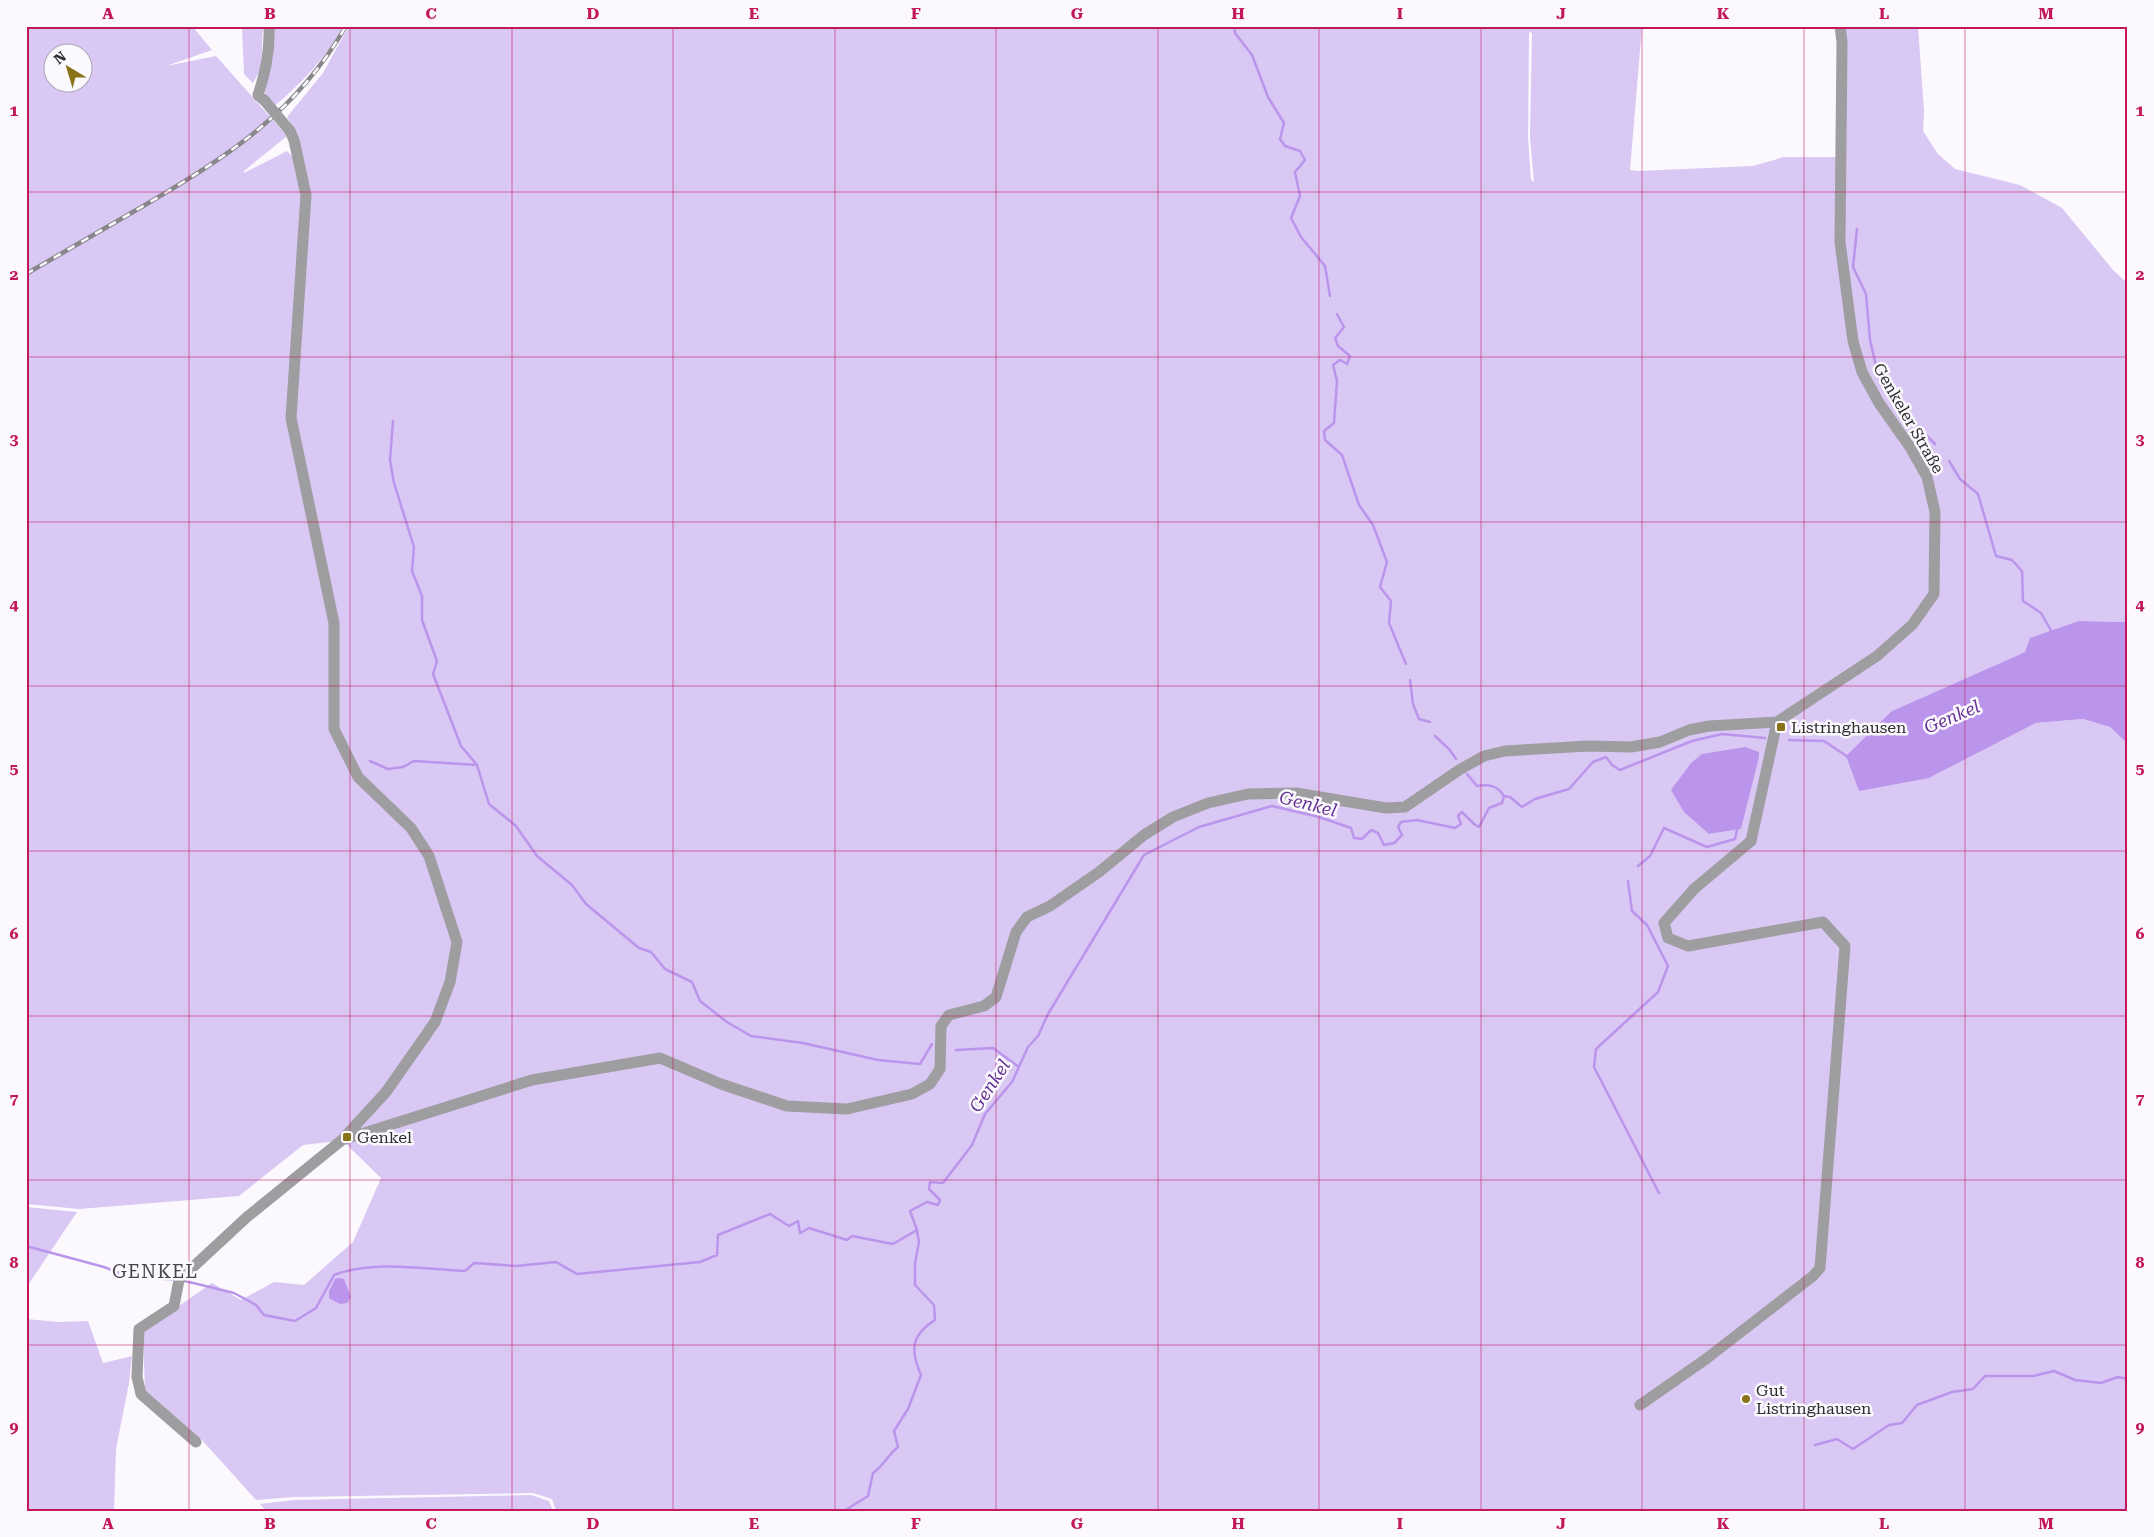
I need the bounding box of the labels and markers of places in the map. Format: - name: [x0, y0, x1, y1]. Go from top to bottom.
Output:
- place label: Listringhausen: [1791, 718, 1906, 737]
- marker: Listringhausen: [1775, 721, 1787, 733]
- place label: Genkel: [357, 1128, 412, 1147]
- marker: Genkel: [341, 1131, 353, 1143]
- place label: Gut Listringhausen: [1756, 1381, 1871, 1418]
- marker: Gut Listringhausen: [1740, 1393, 1752, 1405]

